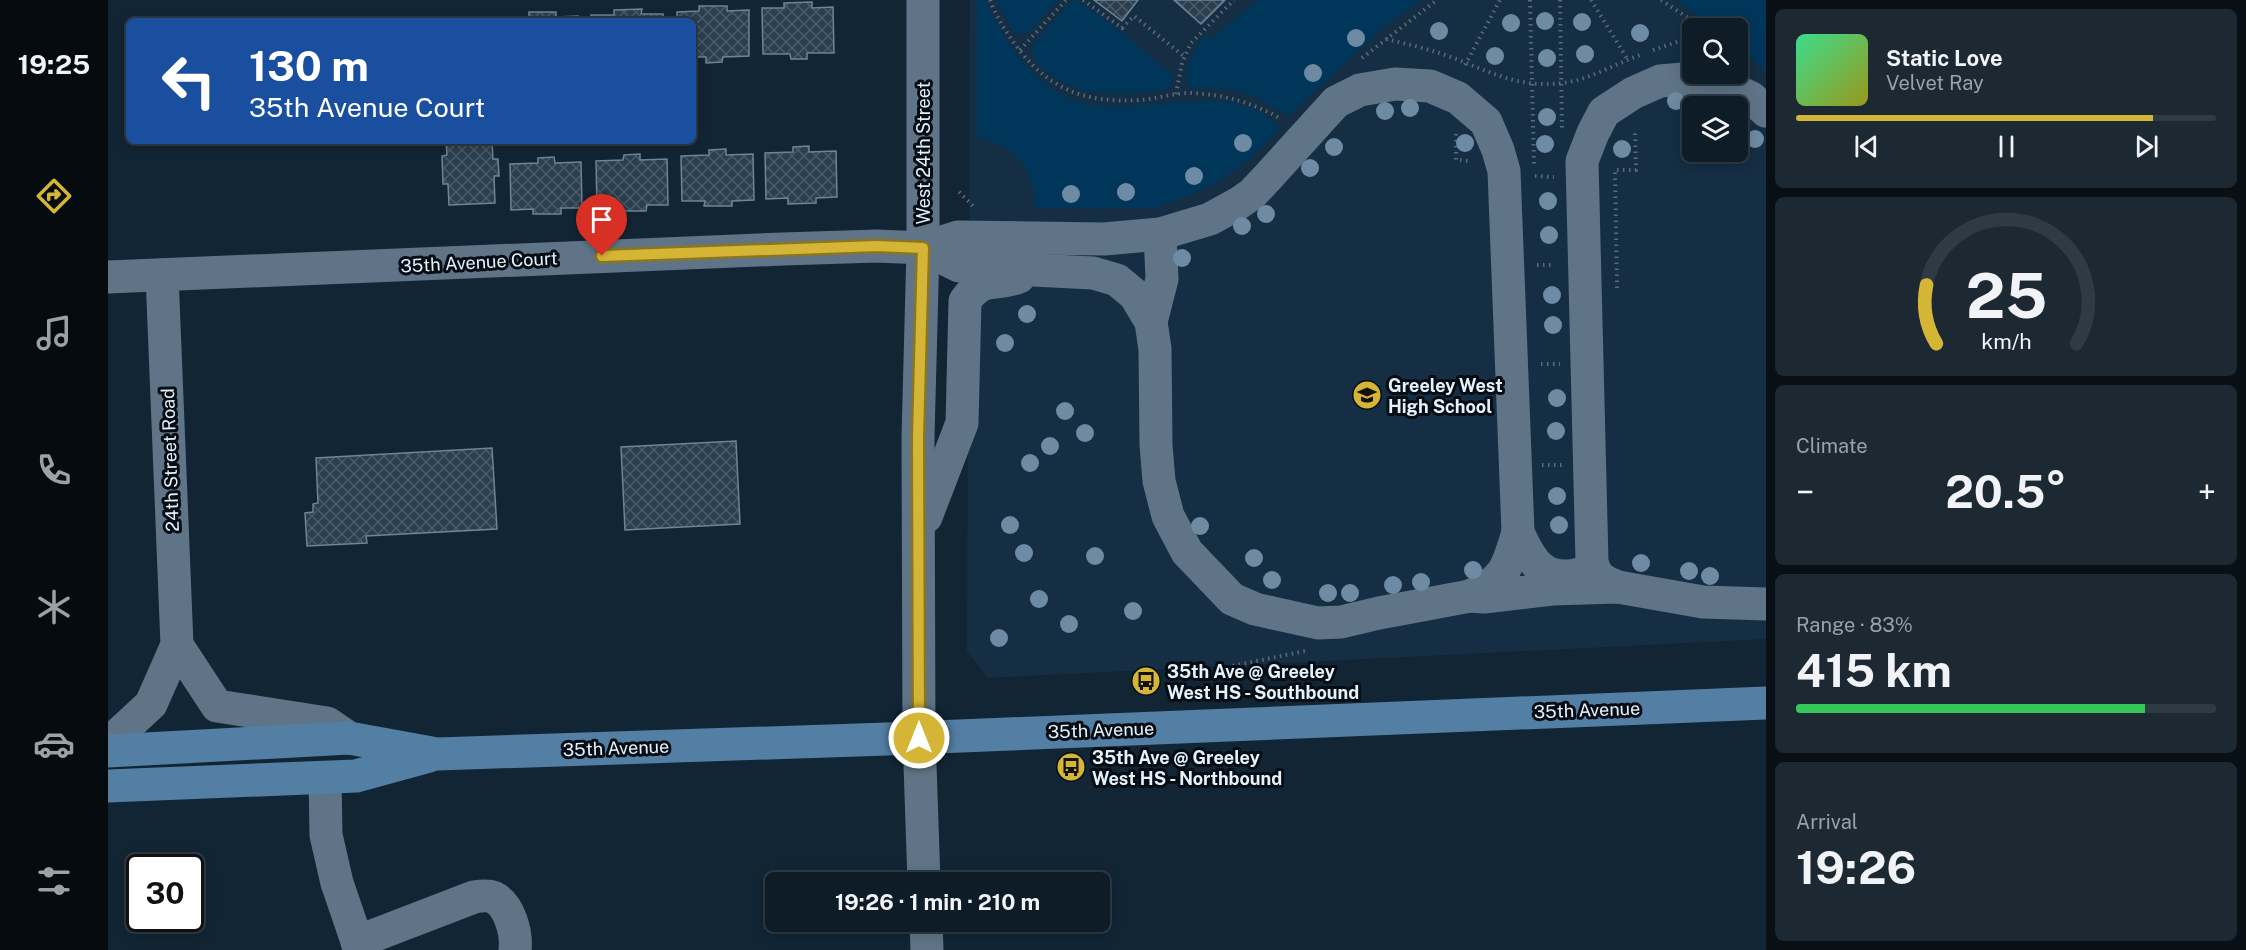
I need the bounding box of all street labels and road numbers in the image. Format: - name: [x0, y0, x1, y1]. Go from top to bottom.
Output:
- street label: West 24th Street: [913, 81, 934, 225]
- street label: 35th Avenue Court: [400, 247, 558, 277]
- street label: 24th Street Road: [157, 388, 183, 532]
- street label: 35th Avenue: [1533, 698, 1641, 722]
- street label: 35th Avenue: [1047, 718, 1155, 742]
- street label: 35th Avenue: [562, 736, 670, 760]

